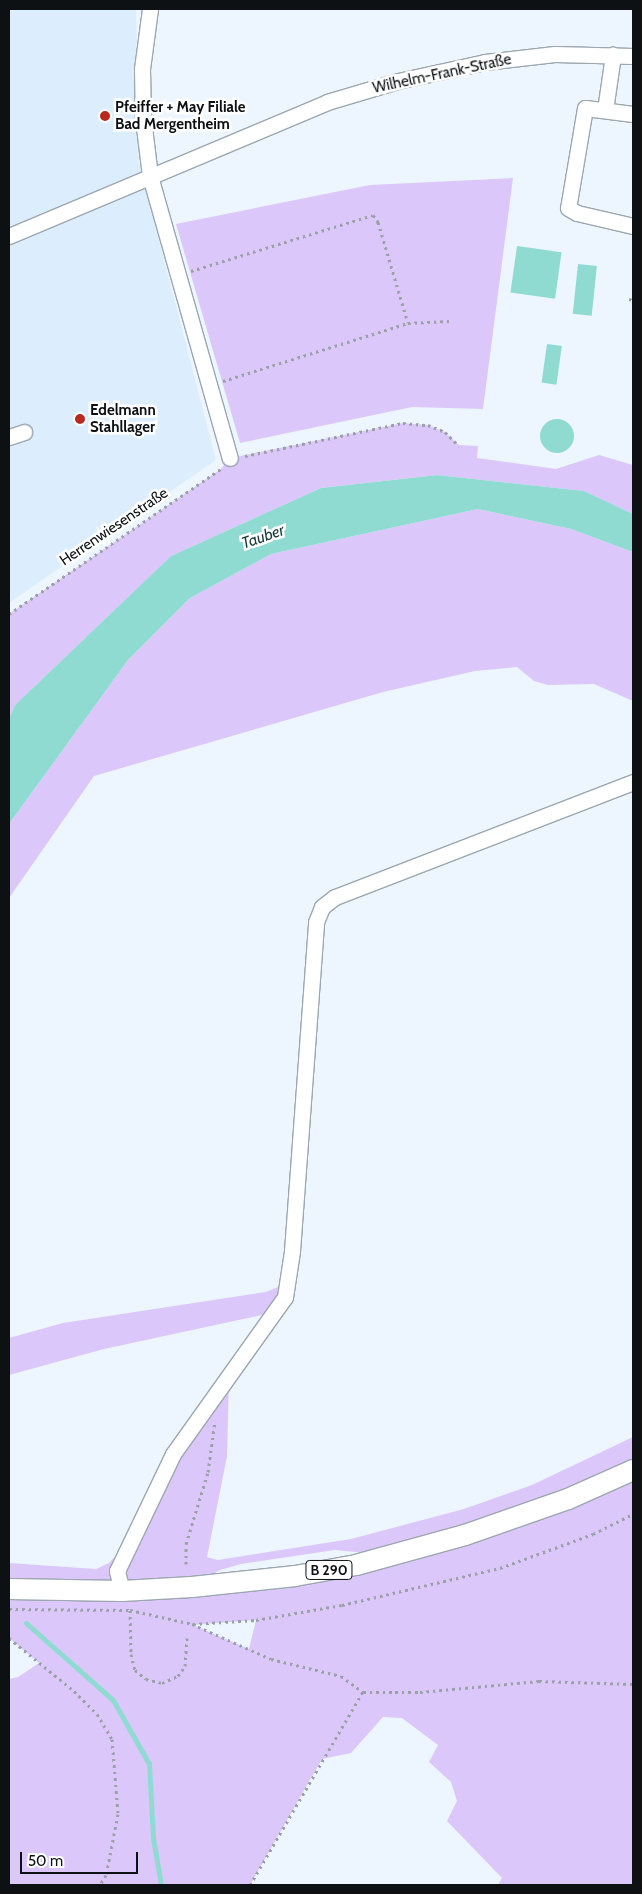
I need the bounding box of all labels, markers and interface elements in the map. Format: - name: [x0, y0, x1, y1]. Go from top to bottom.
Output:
- street label: Wilhelm-Frank-Straße: [371, 50, 513, 98]
- place label: Pfeiffer + May Filiale Bad Mergentheim: [115, 98, 246, 133]
- marker: Pfeiffer + May Filiale Bad Mergentheim: [99, 110, 111, 122]
- place label: Edelmann Stahllager: [90, 401, 156, 436]
- marker: Edelmann Stahllager: [74, 413, 86, 425]
- street label: Herrenwiesenstraße: [56, 484, 172, 570]
- water label: Tauber: [239, 521, 287, 553]
- road number: B 290: [305, 1558, 353, 1582]
- scale bar: [22, 1842, 140, 1874]
- text: 50 m: [28, 1852, 63, 1870]

